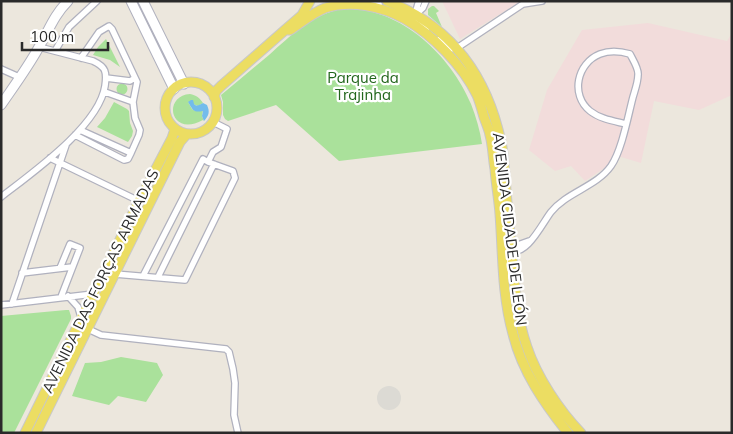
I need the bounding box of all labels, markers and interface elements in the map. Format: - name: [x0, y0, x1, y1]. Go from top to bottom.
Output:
- scale bar: [22, 20, 109, 52]
- text: 100 m: [30, 27, 74, 46]
- park label: Parque da Trajinha: [327, 68, 399, 104]
- street label: AVENIDA CIDADE DE LEÓN: [489, 131, 531, 327]
- street label: AVENIDA DAS FORÇAS ARMADAS: [37, 166, 163, 396]

